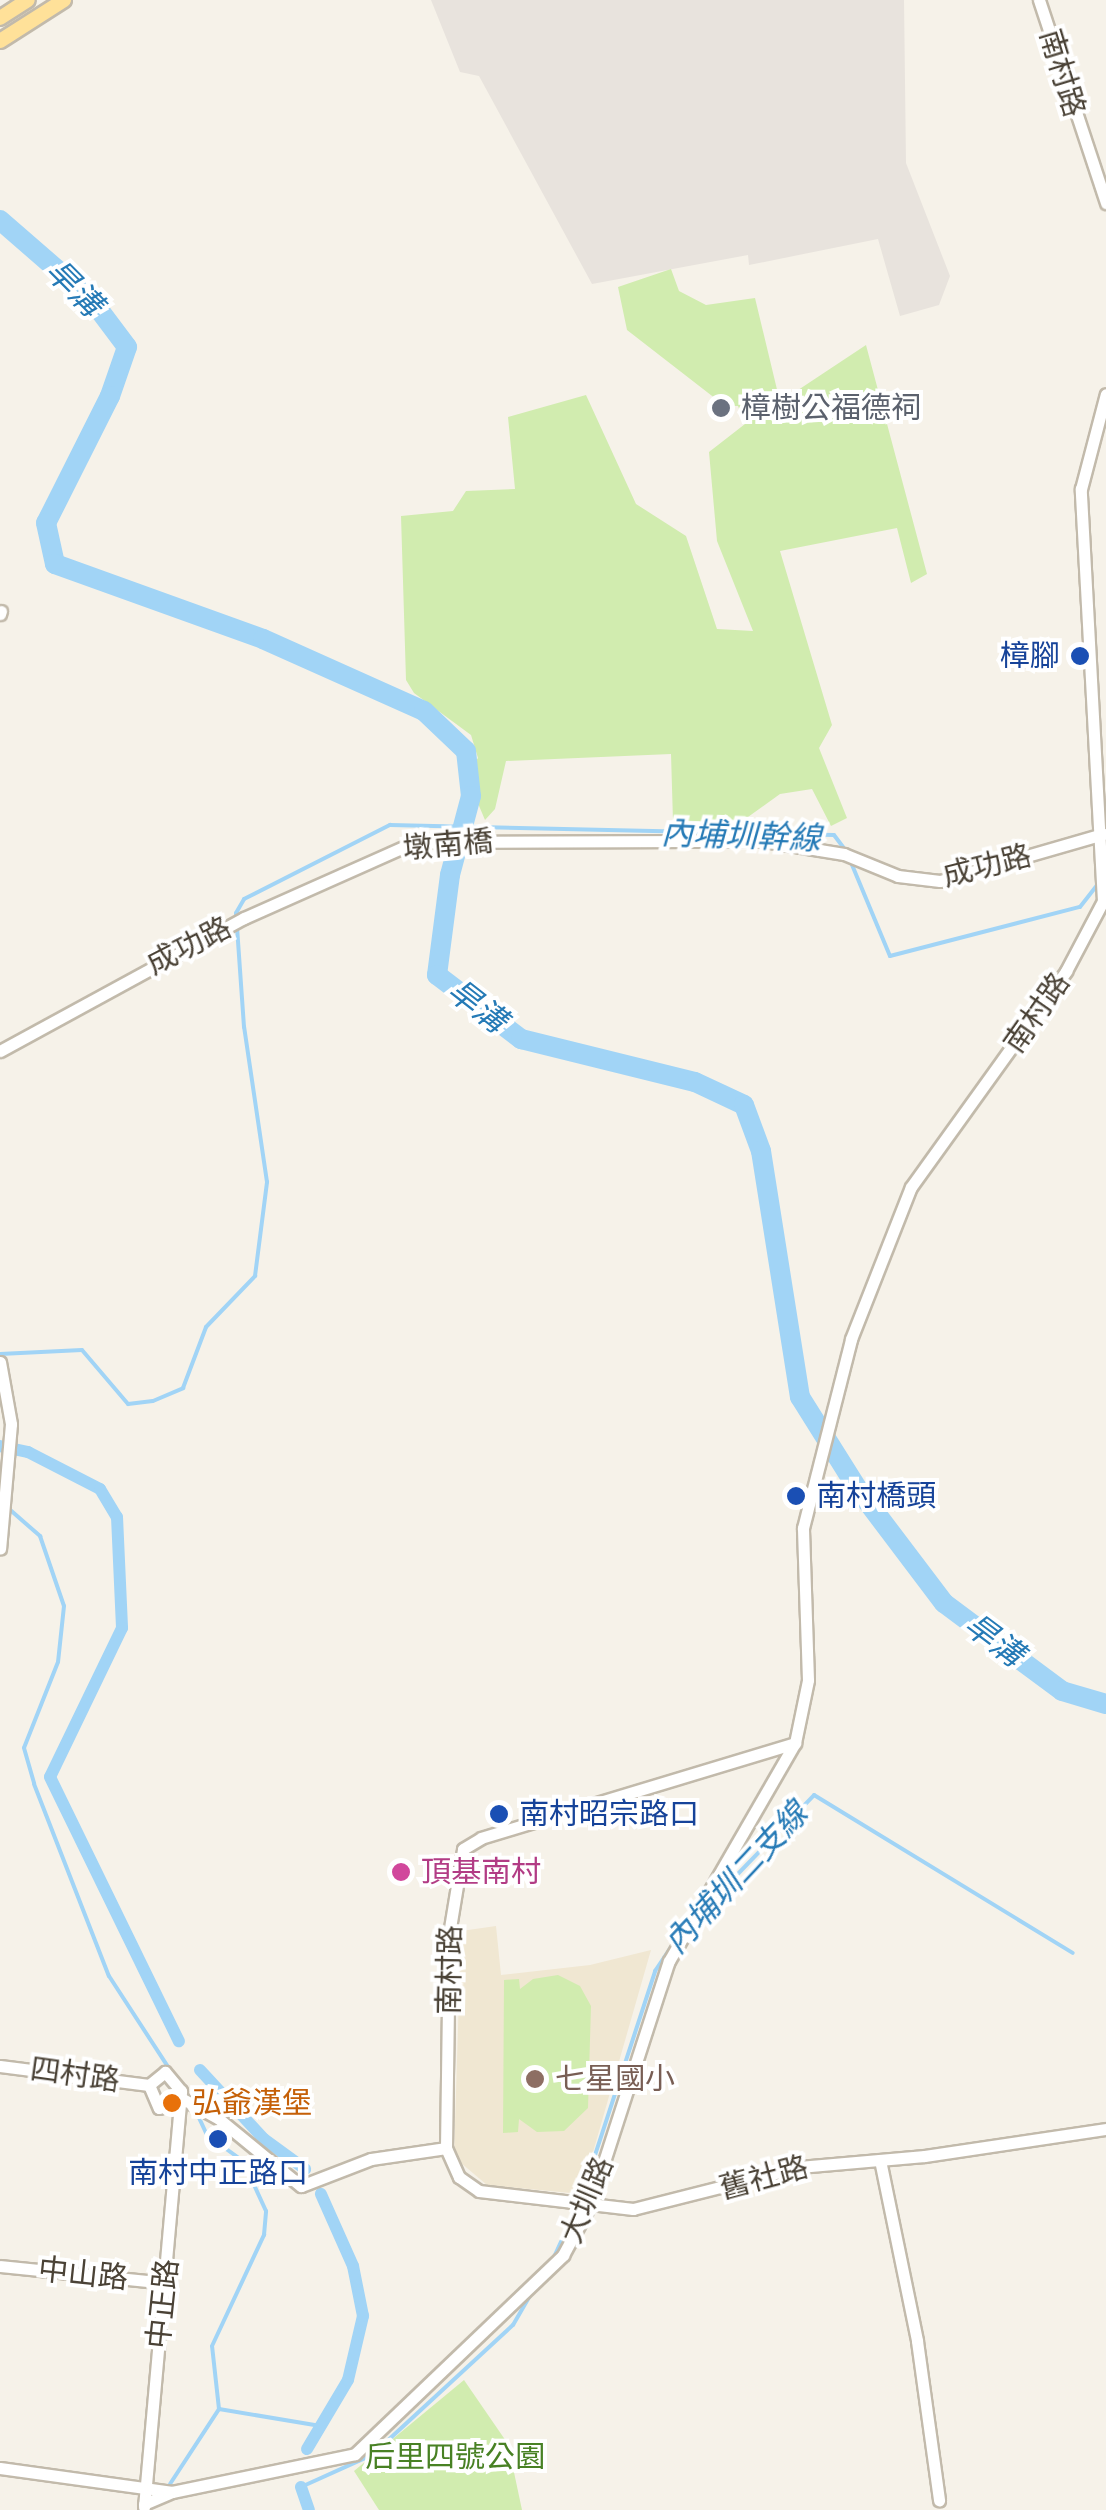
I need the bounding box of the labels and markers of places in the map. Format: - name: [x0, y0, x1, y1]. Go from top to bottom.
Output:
- place label: 樟樹公福德祠: [741, 390, 921, 426]
- marker: 樟樹公福德祠: [710, 397, 732, 419]
- place label: 樟腳: [1000, 638, 1060, 674]
- marker: 樟腳: [1069, 645, 1091, 667]
- place label: 南村橋頭: [816, 1478, 936, 1514]
- marker: 南村橋頭: [785, 1485, 807, 1507]
- place label: 南村昭宗路口: [519, 1796, 699, 1832]
- marker: 南村昭宗路口: [488, 1803, 510, 1825]
- place label: 頂基南村: [421, 1854, 541, 1890]
- marker: 頂基南村: [390, 1861, 412, 1883]
- place label: 七星國小: [555, 2061, 675, 2097]
- marker: 七星國小: [524, 2068, 546, 2090]
- place label: 弘爺漢堡: [192, 2085, 312, 2121]
- marker: 弘爺漢堡: [161, 2092, 183, 2114]
- marker: 南村中正路口: [207, 2128, 229, 2150]
- place label: 南村中正路口: [128, 2155, 308, 2191]

